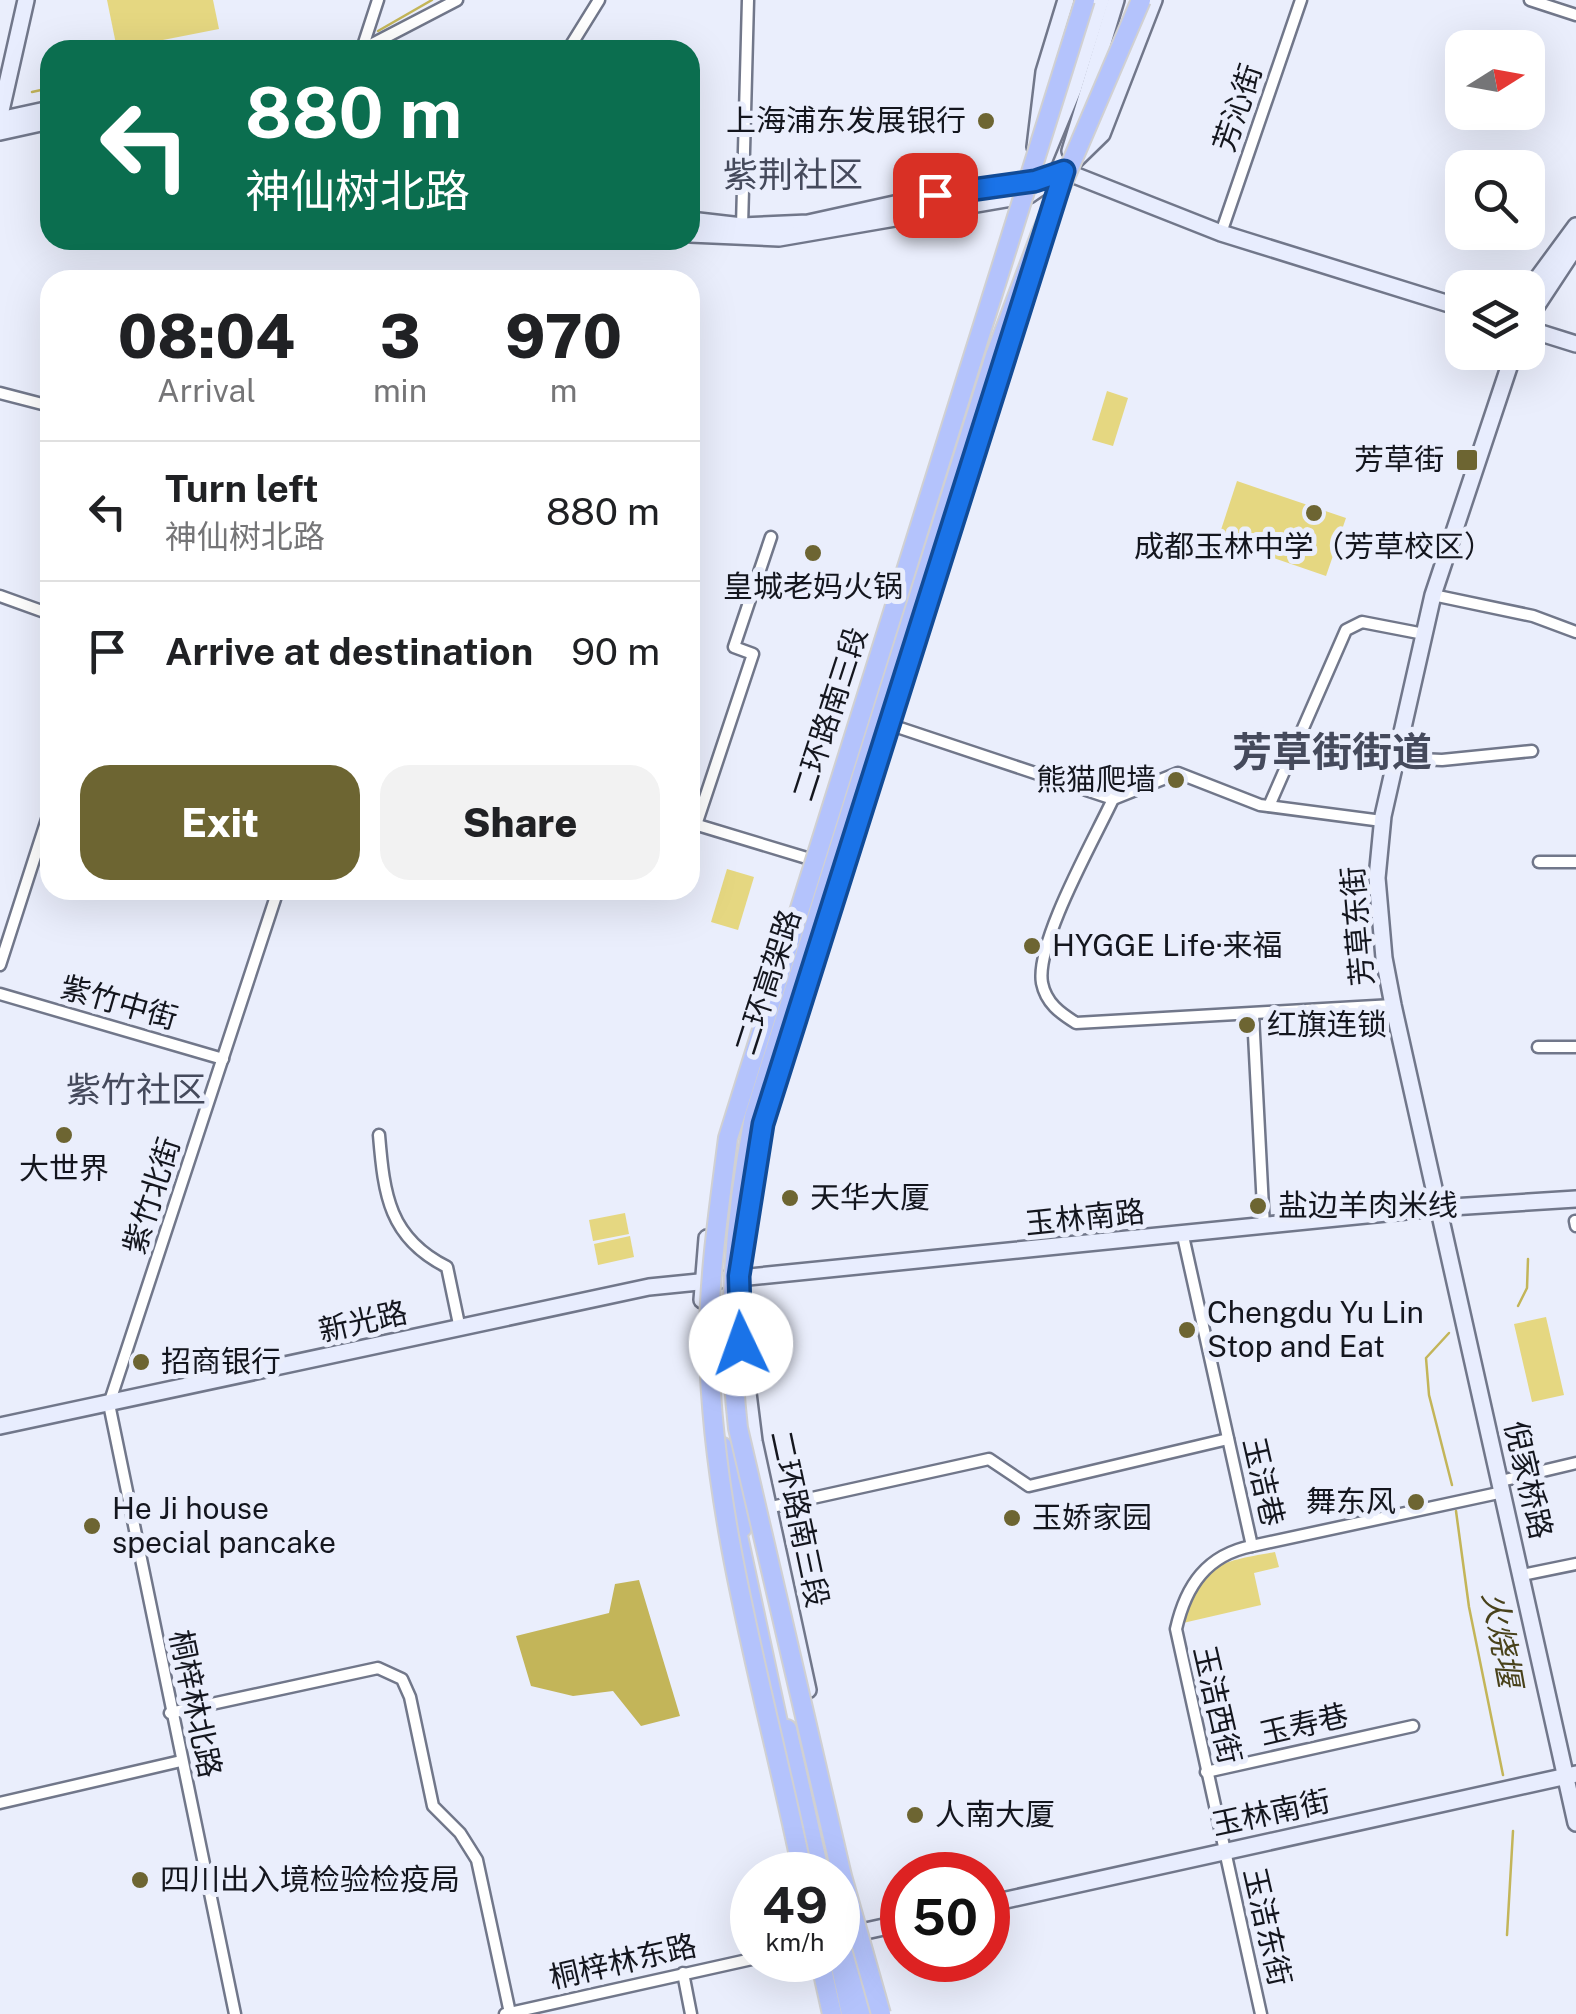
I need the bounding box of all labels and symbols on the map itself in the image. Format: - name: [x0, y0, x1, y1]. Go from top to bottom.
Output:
- north arrow: [1445, 30, 1545, 130]
- street label: 芳沁街: [1205, 59, 1269, 156]
- place label: 上海浦东发展银行: [726, 102, 966, 138]
- marker: 上海浦东发展银行: [975, 110, 997, 132]
- pin: [893, 153, 978, 238]
- district label: 紫荆社区: [723, 154, 863, 195]
- place label: 芳草街: [1354, 441, 1444, 477]
- marker: 芳草街: [1454, 447, 1480, 473]
- marker: 成都玉林中学（芳草校区）: [1303, 502, 1325, 524]
- place label: 成都玉林中学（芳草校区）: [1134, 528, 1494, 564]
- marker: 皇城老妈火锅: [802, 542, 824, 564]
- place label: 皇城老妈火锅: [723, 568, 903, 604]
- street label: 二环路南三段: [784, 623, 874, 805]
- district label: 芳草街街道: [1232, 728, 1432, 775]
- place label: 熊猫爬墙: [1036, 761, 1156, 797]
- marker: 熊猫爬墙: [1165, 769, 1187, 791]
- street label: 芳草东街: [1334, 865, 1380, 987]
- street label: 二环高架路: [727, 905, 807, 1059]
- place label: HYGGE Life·来福: [1052, 927, 1283, 963]
- marker: HYGGE Life·来福: [1021, 935, 1043, 957]
- street label: 紫竹中街: [57, 968, 182, 1036]
- place label: 红旗连锁: [1267, 1006, 1387, 1042]
- marker: 红旗连锁: [1236, 1014, 1258, 1036]
- district label: 紫竹社区: [66, 1069, 206, 1110]
- marker: 大世界: [53, 1124, 75, 1146]
- street label: 紫竹北街: [115, 1133, 187, 1258]
- place label: 大世界: [19, 1150, 109, 1186]
- place label: 天华大厦: [810, 1179, 930, 1215]
- marker: 天华大厦: [779, 1187, 801, 1209]
- place label: 盐边羊肉米线: [1278, 1187, 1458, 1223]
- street label: 玉林南路: [1023, 1193, 1146, 1241]
- marker: 盐边羊肉米线: [1247, 1195, 1269, 1217]
- position arrow: [689, 1292, 793, 1396]
- street label: 新光路: [315, 1293, 411, 1349]
- place label: Chengdu Yu Lin Stop and Eat: [1207, 1294, 1424, 1364]
- marker: Chengdu Yu Lin Stop and Eat: [1176, 1319, 1198, 1341]
- place label: 招商银行: [161, 1343, 281, 1379]
- marker: 招商银行: [130, 1351, 152, 1373]
- street label: 倪家桥路: [1498, 1417, 1560, 1542]
- street label: 二环路南三段: [764, 1427, 836, 1611]
- street label: 玉洁巷: [1236, 1434, 1292, 1530]
- place label: 舞东风: [1306, 1483, 1396, 1519]
- place label: He Ji house special pancake: [112, 1490, 336, 1560]
- marker: 舞东风: [1405, 1491, 1427, 1513]
- place label: 玉娇家园: [1032, 1499, 1152, 1535]
- marker: 玉娇家园: [1001, 1507, 1023, 1529]
- marker: He Ji house special pancake: [81, 1515, 103, 1537]
- water label: 火烧堰: [1476, 1588, 1530, 1694]
- street label: 桐梓林北路: [163, 1627, 229, 1781]
- street label: 玉洁西街: [1187, 1642, 1249, 1767]
- street label: 玉寿巷: [1256, 1696, 1352, 1752]
- street label: 玉林南街: [1208, 1782, 1333, 1842]
- place label: 人南大厦: [935, 1796, 1055, 1832]
- marker: 人南大厦: [904, 1804, 926, 1826]
- speed limit sign: 50: [880, 1852, 1010, 1982]
- place label: 四川出入境检验检疫局: [160, 1861, 460, 1897]
- street label: 玉洁东街: [1237, 1864, 1299, 1989]
- marker: 四川出入境检验检疫局: [129, 1869, 151, 1891]
- street label: 桐梓林东路: [546, 1927, 700, 1995]

